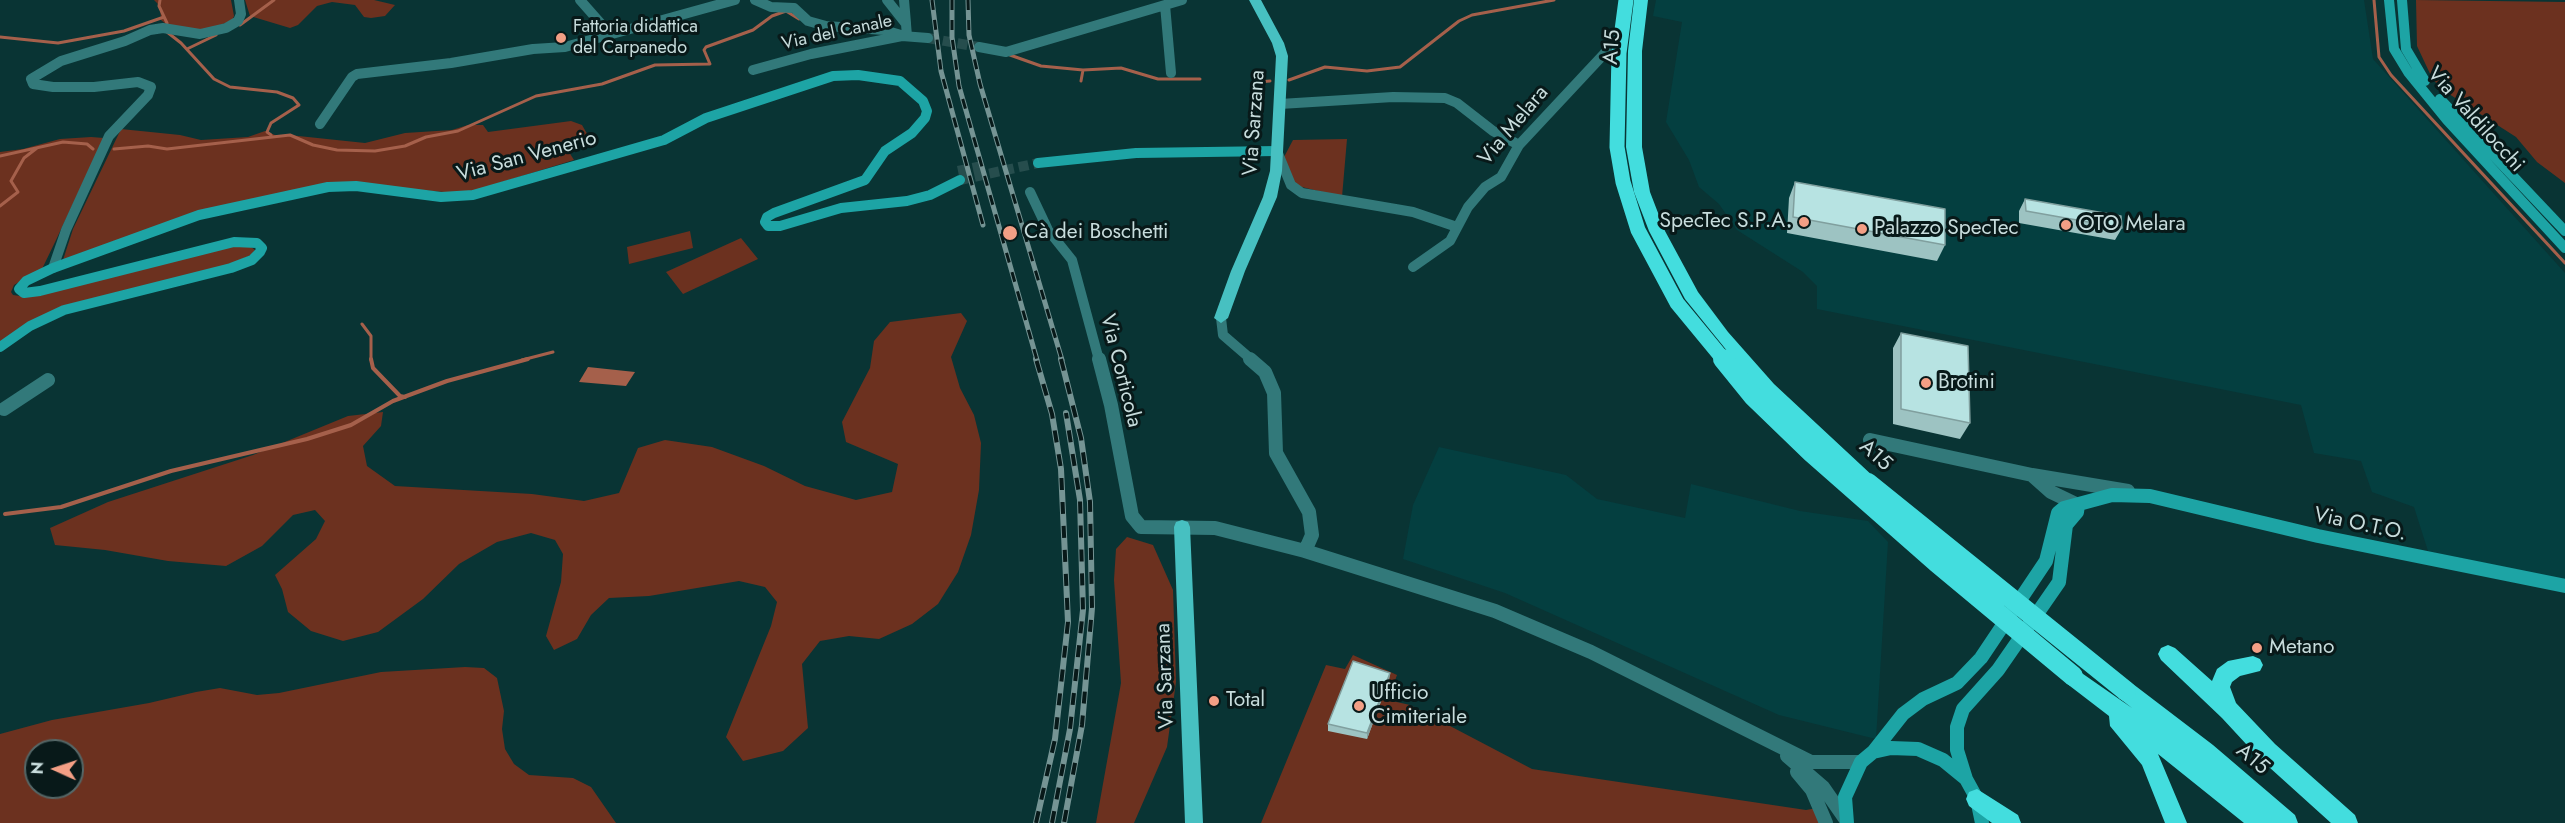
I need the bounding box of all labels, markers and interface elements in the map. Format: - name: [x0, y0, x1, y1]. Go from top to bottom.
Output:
- street label: Via del Canale: [780, 11, 894, 55]
- place label: Fattoria didattica del Carpanedo: [573, 17, 698, 60]
- street label: A15: [1599, 29, 1627, 65]
- marker: Fattoria didattica del Carpanedo: [554, 31, 568, 45]
- street label: Via Valdilocchi: [2421, 62, 2529, 178]
- street label: Via Sarzana: [1239, 69, 1271, 177]
- street label: Via Melara: [1474, 81, 1554, 171]
- street label: Via San Venerio: [454, 126, 600, 188]
- place label: SpecTec S.P.A.: [1660, 209, 1792, 235]
- place label: OTO Melara: [2078, 212, 2186, 238]
- marker: SpecTec S.P.A.: [1797, 215, 1811, 229]
- place label: Palazzo SpecTec: [1874, 216, 2018, 242]
- marker: OTO Melara: [2059, 218, 2073, 232]
- place label: Cà dei Boschetti: [1024, 220, 1168, 246]
- marker: Palazzo SpecTec: [1855, 222, 1869, 236]
- marker: Cà dei Boschetti: [1001, 224, 1019, 242]
- street label: Via Corticola: [1094, 312, 1146, 430]
- place label: Brotini: [1938, 370, 1995, 396]
- marker: Brotini: [1919, 376, 1933, 390]
- street label: A15: [1854, 435, 1896, 477]
- street label: Via O.T.O.: [2311, 503, 2409, 547]
- street label: Via Sarzana: [1152, 623, 1180, 729]
- place label: Metano: [2269, 635, 2334, 661]
- marker: Metano: [2250, 641, 2264, 655]
- place label: Ufficio Cimiteriale: [1371, 681, 1467, 731]
- place label: Total: [1226, 688, 1265, 714]
- marker: Total: [1207, 694, 1221, 708]
- marker: Ufficio Cimiteriale: [1352, 699, 1366, 713]
- north arrow: [24, 739, 84, 799]
- street label: A15: [2230, 739, 2274, 781]
- text: N: [26, 761, 49, 775]

